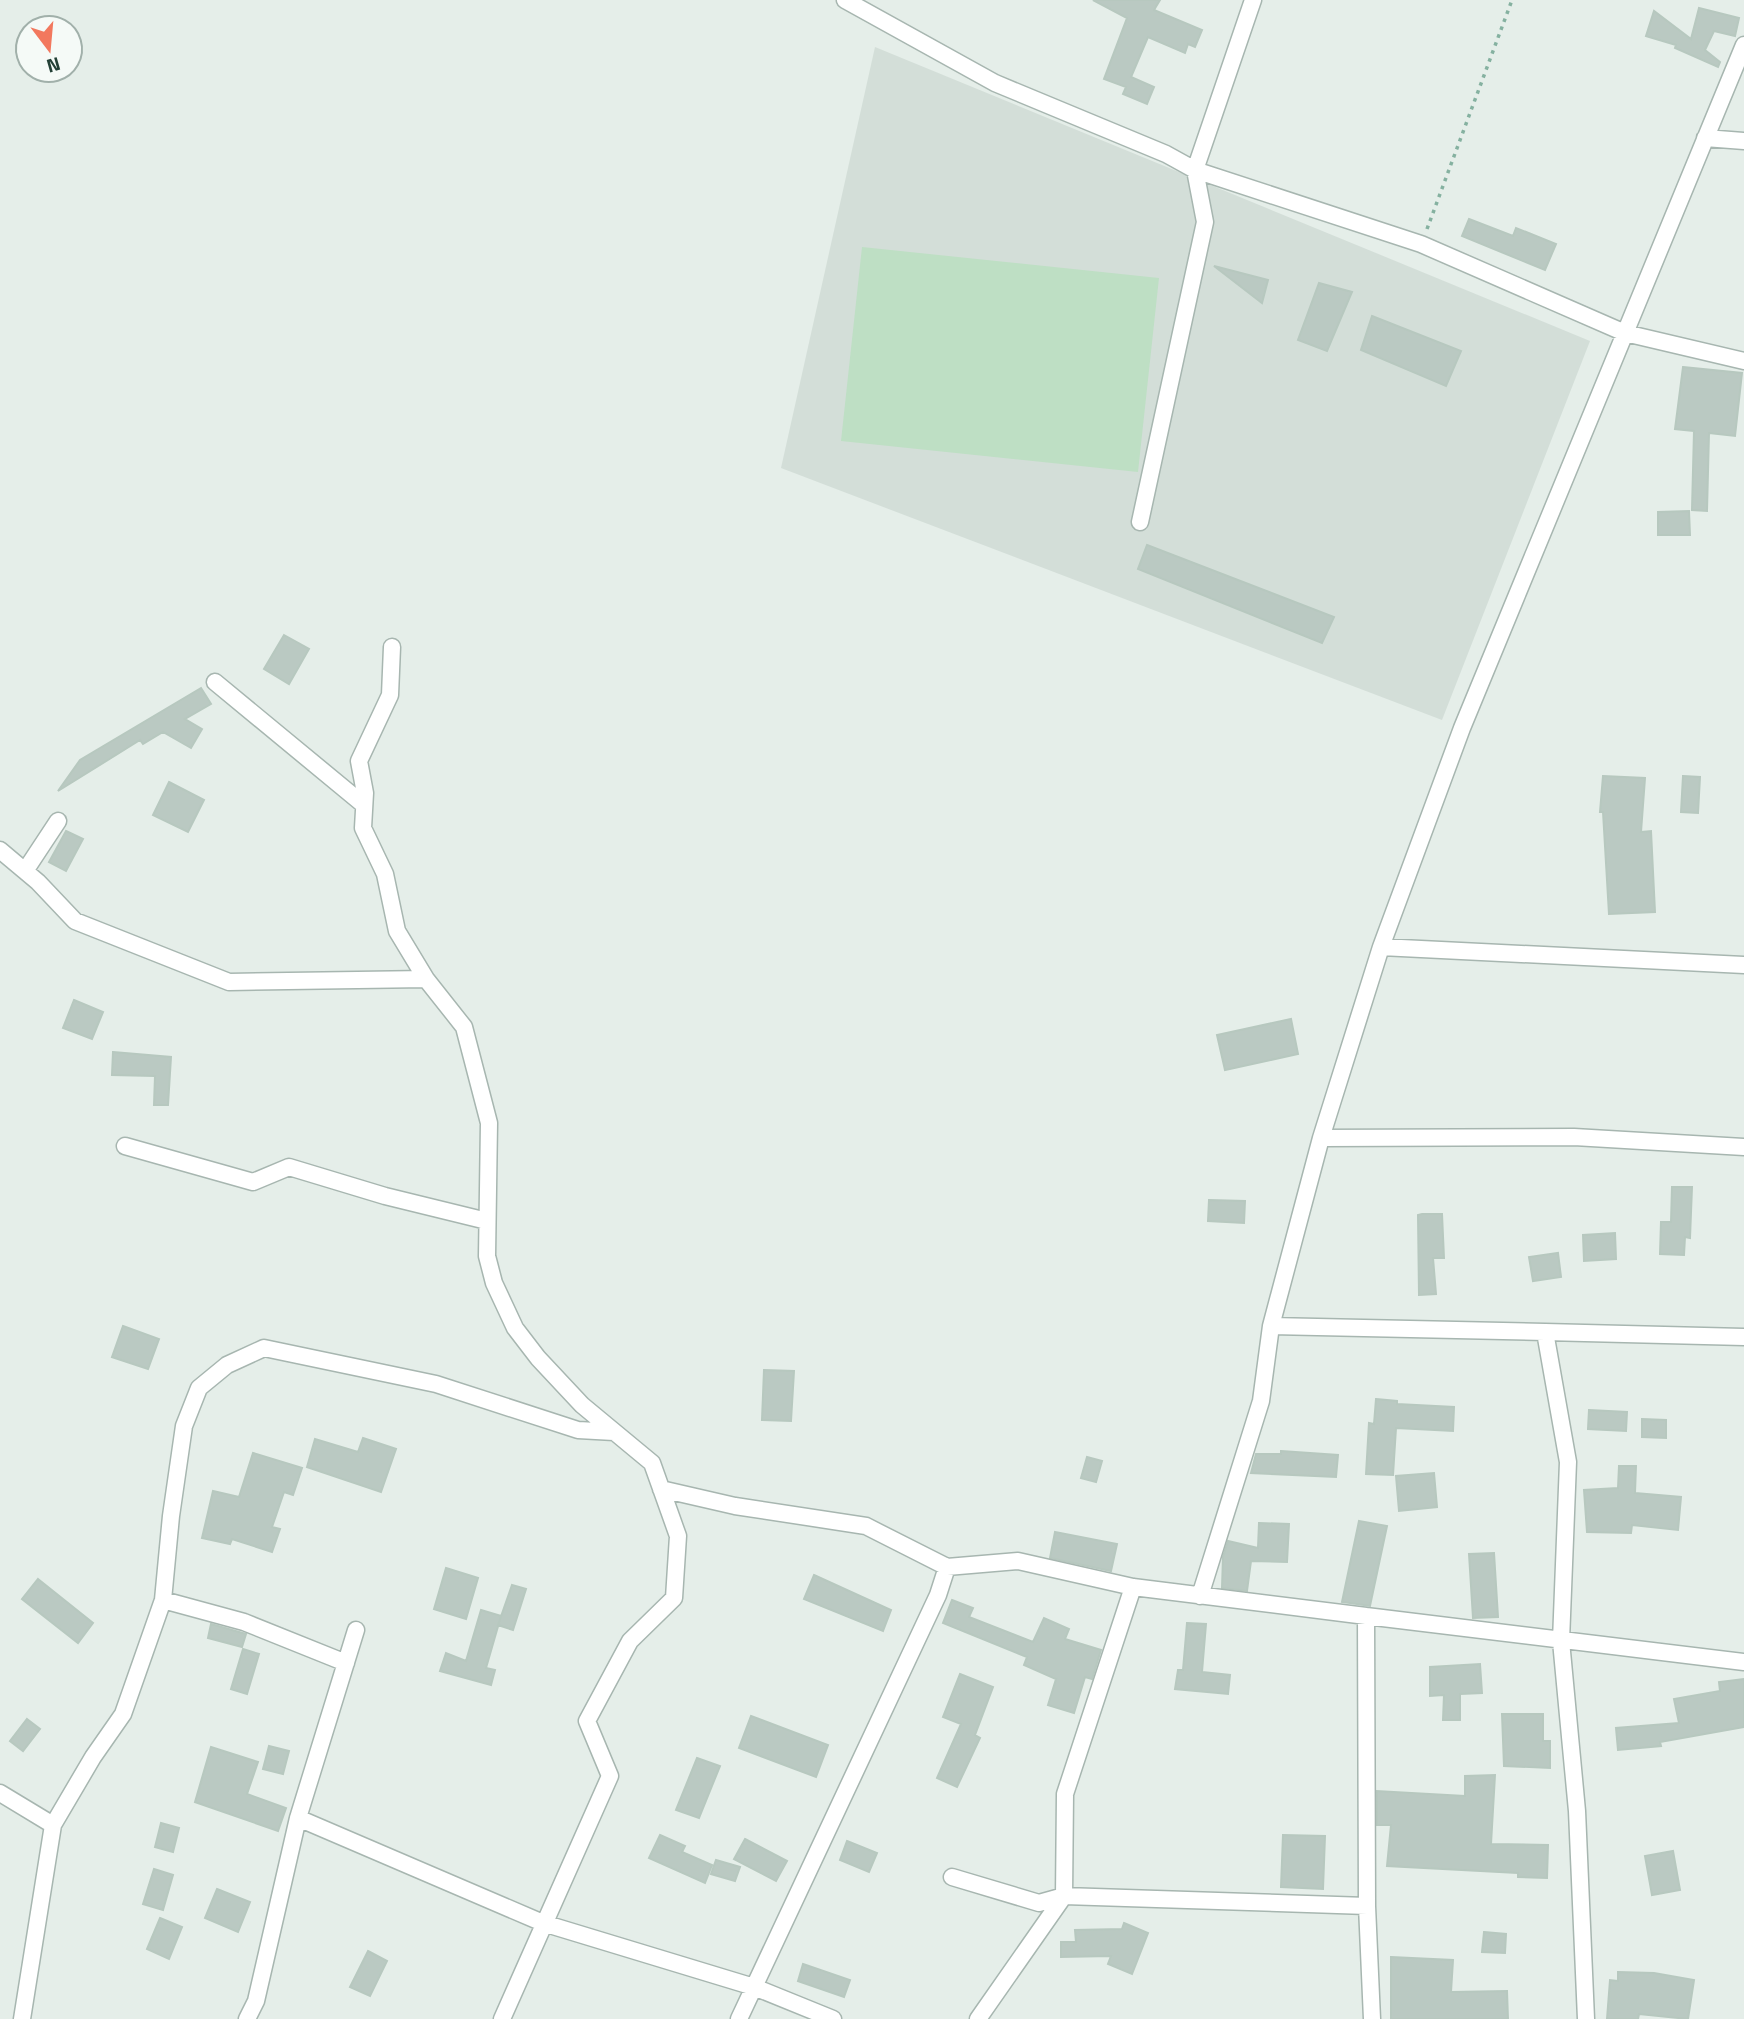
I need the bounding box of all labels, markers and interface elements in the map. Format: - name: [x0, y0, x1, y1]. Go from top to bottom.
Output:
- north arrow: [14, 14, 84, 84]
- text: N: [43, 50, 64, 82]

